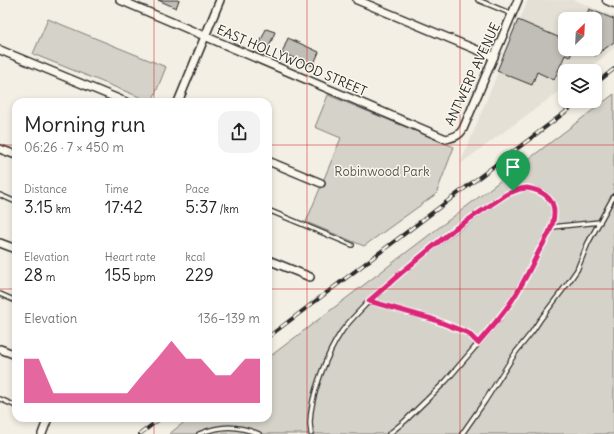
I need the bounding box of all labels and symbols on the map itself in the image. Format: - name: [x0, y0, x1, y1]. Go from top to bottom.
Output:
- north arrow: [558, 12, 602, 56]
- street label: ANTWERP AVENUE: [441, 20, 504, 129]
- street label: EAST HOLLYWOOD STREET: [214, 21, 370, 100]
- pin: [496, 150, 530, 191]
- park label: Robinwood Park: [334, 163, 430, 180]

